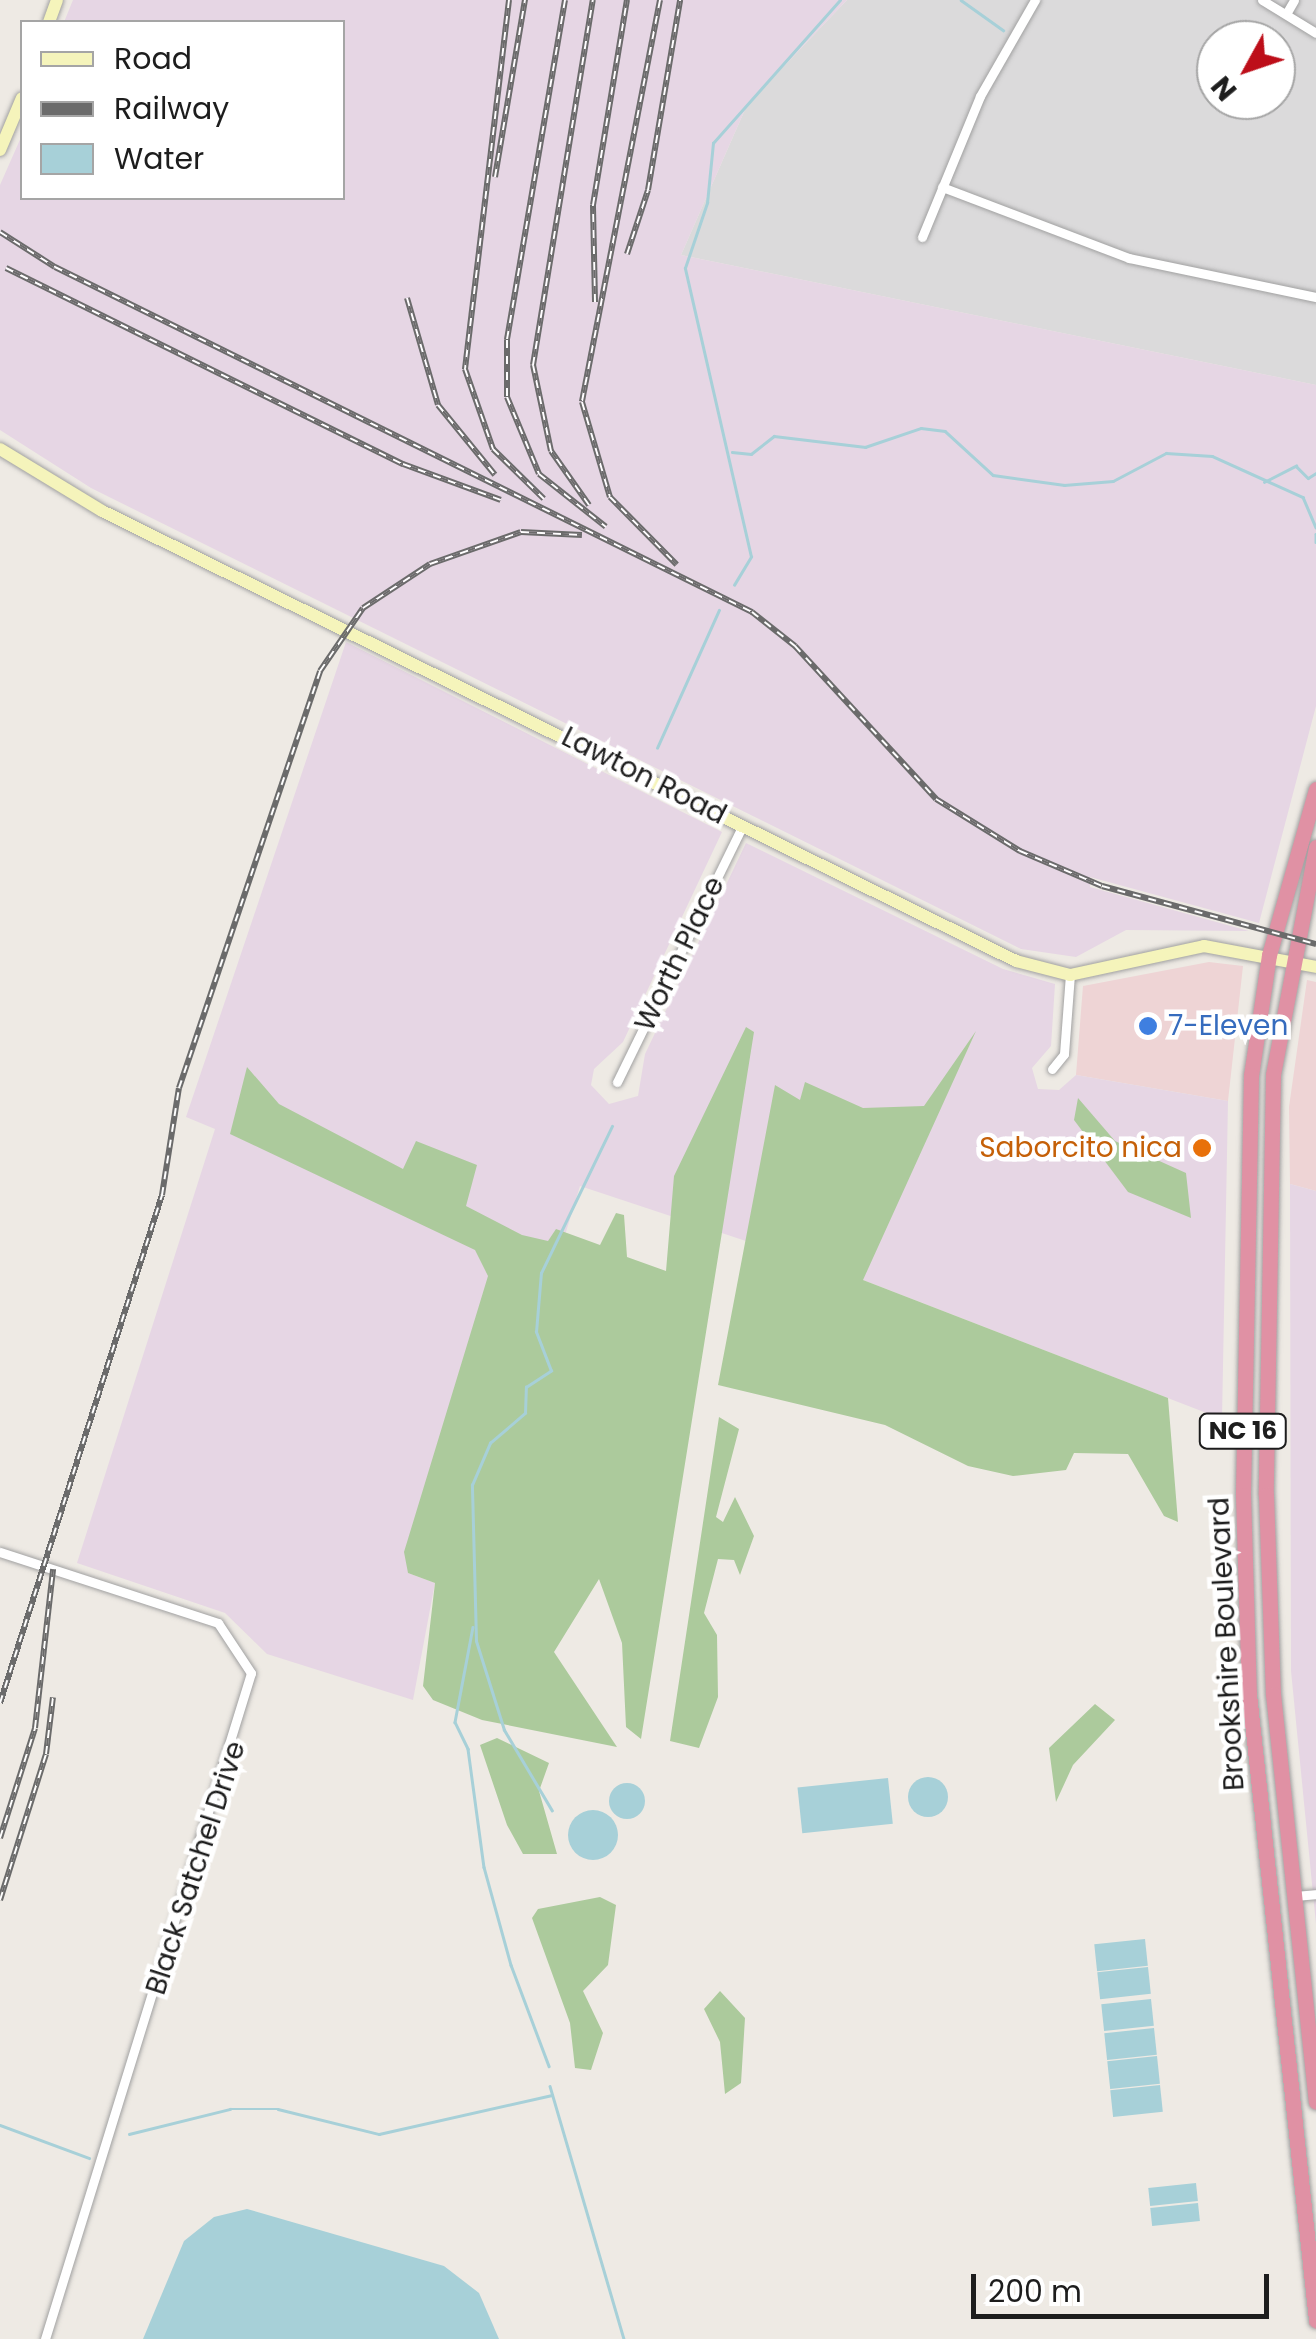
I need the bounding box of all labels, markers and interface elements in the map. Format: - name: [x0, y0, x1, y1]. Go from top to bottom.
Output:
- legend: [20, 20, 345, 200]
- north arrow: [1196, 20, 1296, 120]
- text: Road: [114, 37, 192, 80]
- text: N: [1202, 68, 1246, 109]
- text: Railway: [114, 87, 229, 130]
- text: Water: [114, 137, 204, 180]
- street label: Lawton Road: [556, 720, 732, 832]
- street label: Worth Place: [628, 871, 732, 1037]
- place label: 7-Eleven: [1168, 1009, 1288, 1043]
- marker: 7-Eleven: [1137, 1015, 1159, 1037]
- place label: Saborcito nica: [979, 1131, 1182, 1165]
- marker: Saborcito nica: [1191, 1137, 1213, 1159]
- road number: NC 16: [1198, 1411, 1288, 1451]
- street label: Brookshire Boulevard: [1203, 1496, 1251, 1792]
- street label: Black Satchel Drive: [139, 1737, 253, 1999]
- scale bar: [976, 2254, 1274, 2316]
- text: 200 m: [988, 2270, 1082, 2313]

